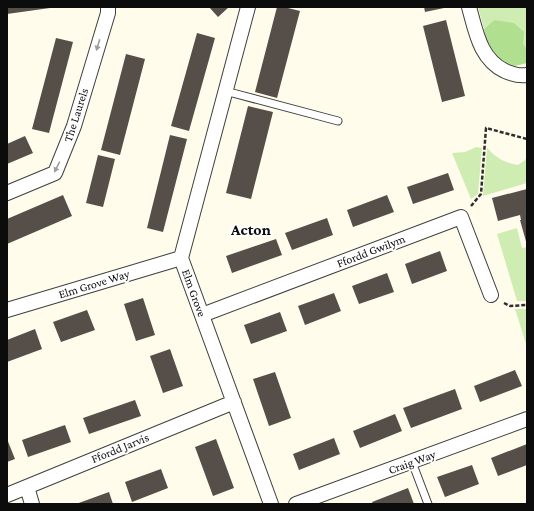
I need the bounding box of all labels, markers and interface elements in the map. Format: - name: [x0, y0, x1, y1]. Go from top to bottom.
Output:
- one-way arrow: [95, 39, 101, 51]
- street label: The Laurels: [61, 86, 91, 144]
- one-way arrow: [54, 161, 60, 173]
- district label: Acton: [230, 221, 271, 238]
- street label: Ffordd Gwilym: [335, 231, 407, 270]
- street label: Elm Grove Way: [57, 266, 132, 301]
- street label: Elm Grove: [179, 267, 209, 319]
- street label: Ffordd Jarvis: [89, 430, 151, 466]
- street label: Craig Way: [386, 447, 438, 477]

